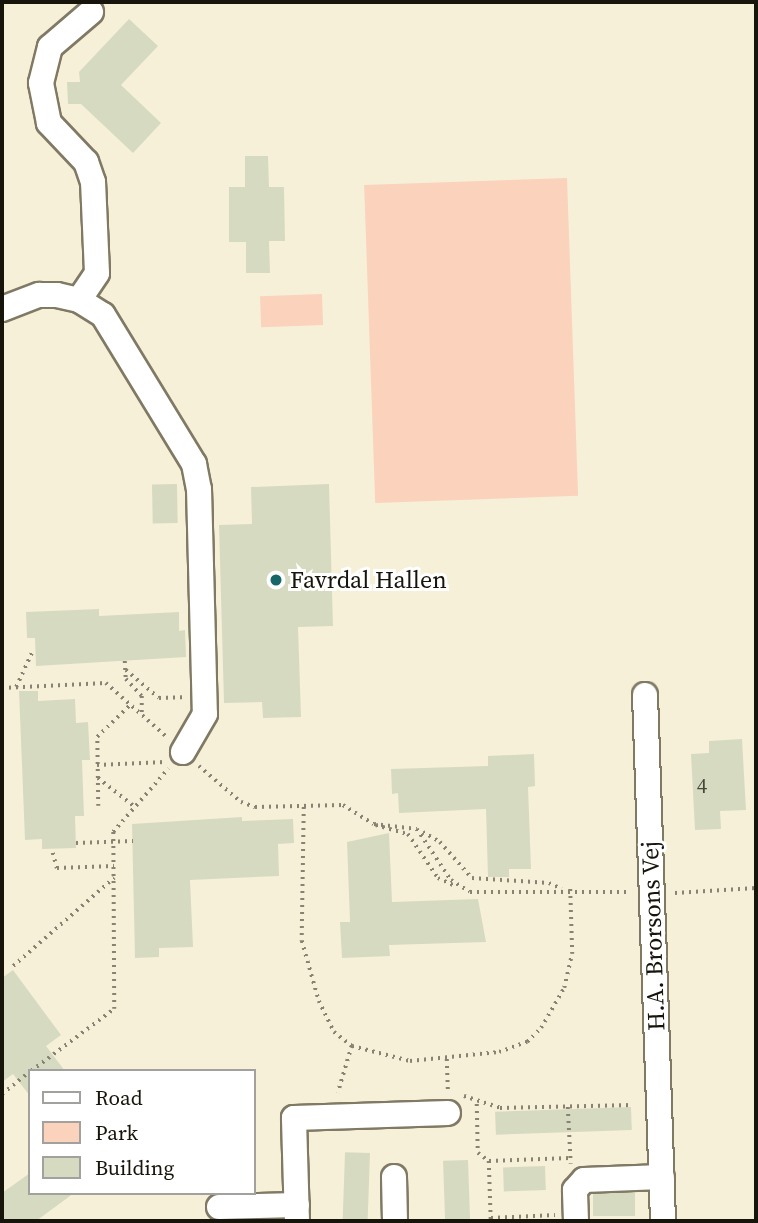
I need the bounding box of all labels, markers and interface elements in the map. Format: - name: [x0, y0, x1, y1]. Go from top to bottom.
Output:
- place label: Favrdal Hallen: [290, 566, 447, 594]
- marker: Favrdal Hallen: [268, 572, 284, 588]
- house number: 4: [697, 773, 707, 799]
- street label: H.A. Brorsons Vej: [635, 840, 671, 1032]
- legend: [28, 1069, 256, 1195]
- text: Road: [95, 1083, 143, 1112]
- text: Park: [95, 1118, 138, 1147]
- text: Building: [95, 1153, 174, 1182]

